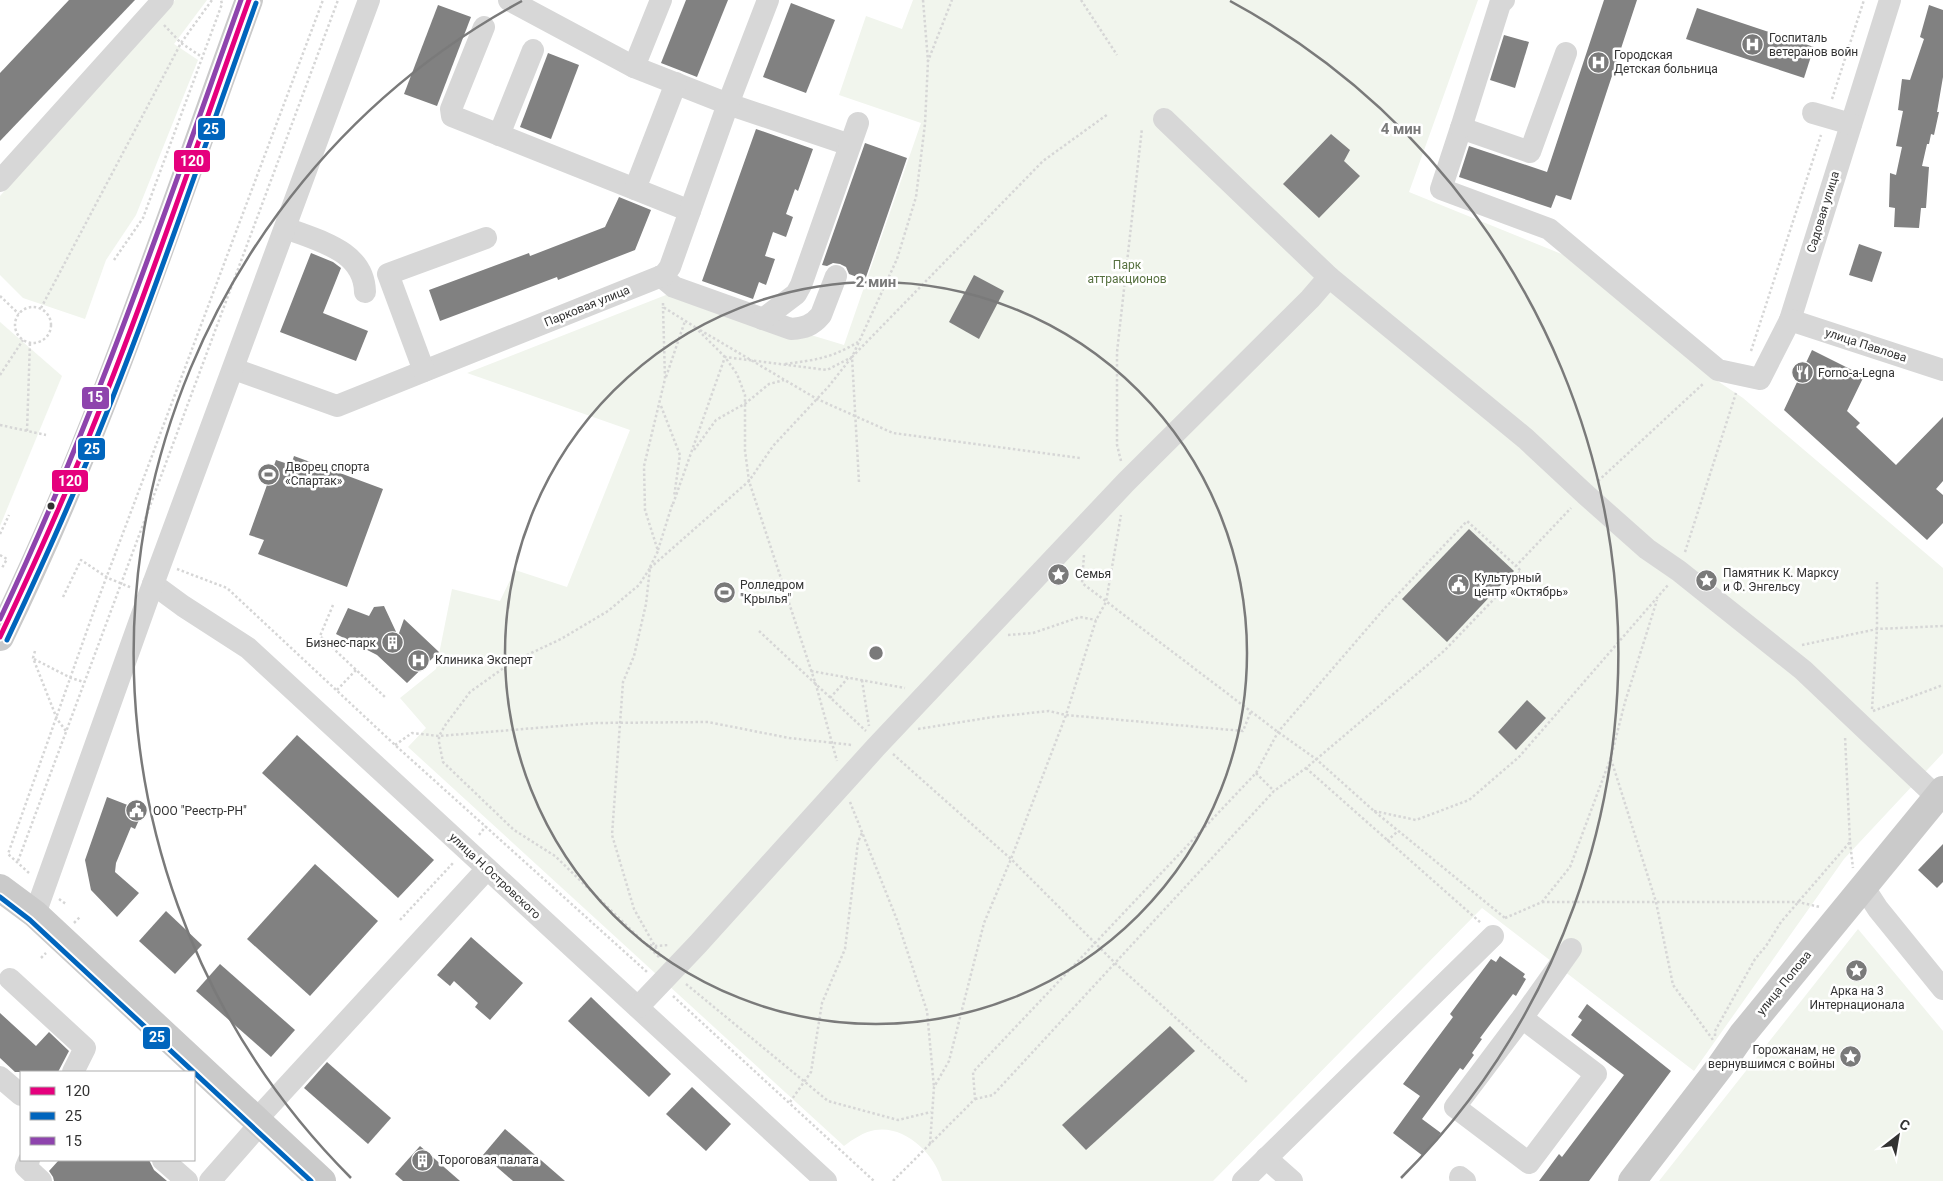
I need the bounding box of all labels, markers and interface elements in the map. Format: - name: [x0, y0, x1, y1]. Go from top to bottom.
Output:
- place label: Госпиталь ветеранов войн: [1769, 31, 1858, 59]
- hospital icon: Госпиталь ветеранов войн: [1741, 33, 1765, 57]
- place label: Городская Детская больница: [1614, 48, 1718, 76]
- hospital icon: Городская Детская больница: [1586, 50, 1610, 74]
- line badge: 25: [197, 117, 226, 141]
- text: 4 мин: [1381, 120, 1421, 138]
- text: 25: [203, 121, 219, 137]
- line badge: 120: [173, 149, 211, 173]
- text: 120: [180, 153, 204, 169]
- street label: Садовая улица: [1804, 170, 1842, 254]
- park label: Парк аттракционов: [1087, 258, 1167, 286]
- text: 2 мин: [856, 273, 896, 291]
- street label: Парковая улица: [542, 282, 632, 330]
- street label: улица Павлова: [1823, 325, 1909, 365]
- restaurant icon: Forno-a-Legna: [1790, 361, 1814, 385]
- place label: Forno-a-Legna: [1818, 366, 1895, 380]
- line badge: 15: [81, 386, 110, 410]
- text: 15: [87, 389, 103, 405]
- line badge: 25: [77, 437, 106, 461]
- text: 25: [84, 441, 100, 457]
- place label: Дворец спорта «Спартак»: [285, 460, 369, 488]
- sports icon: Дворец спорта «Спартак»: [257, 462, 281, 486]
- line badge: 120: [51, 469, 89, 493]
- text: 120: [58, 473, 82, 489]
- unlabelled marker: [46, 501, 56, 511]
- place icon: Семья: [1047, 562, 1071, 586]
- place label: Памятник К. Марксу и Ф. Энгельсу: [1723, 566, 1839, 594]
- place label: Семья: [1075, 567, 1111, 581]
- place icon: Памятник К. Марксу и Ф. Энгельсу: [1695, 568, 1719, 592]
- place label: Культурный центр «Октябрь»: [1474, 571, 1568, 599]
- public building icon: Культурный центр «Октябрь»: [1446, 573, 1470, 597]
- place label: Ролледром "Крылья": [740, 578, 804, 606]
- sports icon: Ролледром "Крылья": [712, 580, 736, 604]
- building icon: Бизнес-парк: [380, 631, 404, 655]
- place label: Бизнес-парк: [306, 636, 377, 650]
- centre of rings: [867, 644, 885, 662]
- hospital icon: Клиника Эксперт: [407, 648, 431, 672]
- place label: Клиника Эксперт: [435, 653, 533, 667]
- public building icon: ООО "Реестр-РН": [125, 799, 149, 823]
- place label: ООО "Реестр-РН": [153, 804, 247, 818]
- street label: улица Н.Островского: [446, 830, 544, 922]
- street label: улица Попова: [1754, 948, 1814, 1018]
- place icon: Арка на 3 Интернационала: [1845, 958, 1869, 982]
- place label: Арка на 3 Интернационала: [1809, 984, 1905, 1012]
- line badge: 25: [142, 1026, 171, 1050]
- text: 25: [149, 1029, 165, 1045]
- place label: Горожанам, не вернувшимся с войны: [1708, 1043, 1835, 1071]
- place icon: Горожанам, не вернувшимся с войны: [1839, 1045, 1863, 1069]
- legend: [20, 1071, 195, 1161]
- text: 120: [65, 1082, 90, 1100]
- text: 25: [65, 1107, 82, 1125]
- north arrow: [1873, 1111, 1923, 1161]
- text: С: [1897, 1116, 1913, 1134]
- text: 15: [65, 1132, 82, 1150]
- building icon: Тороговая палата: [410, 1148, 434, 1172]
- place label: Тороговая палата: [438, 1153, 539, 1167]

